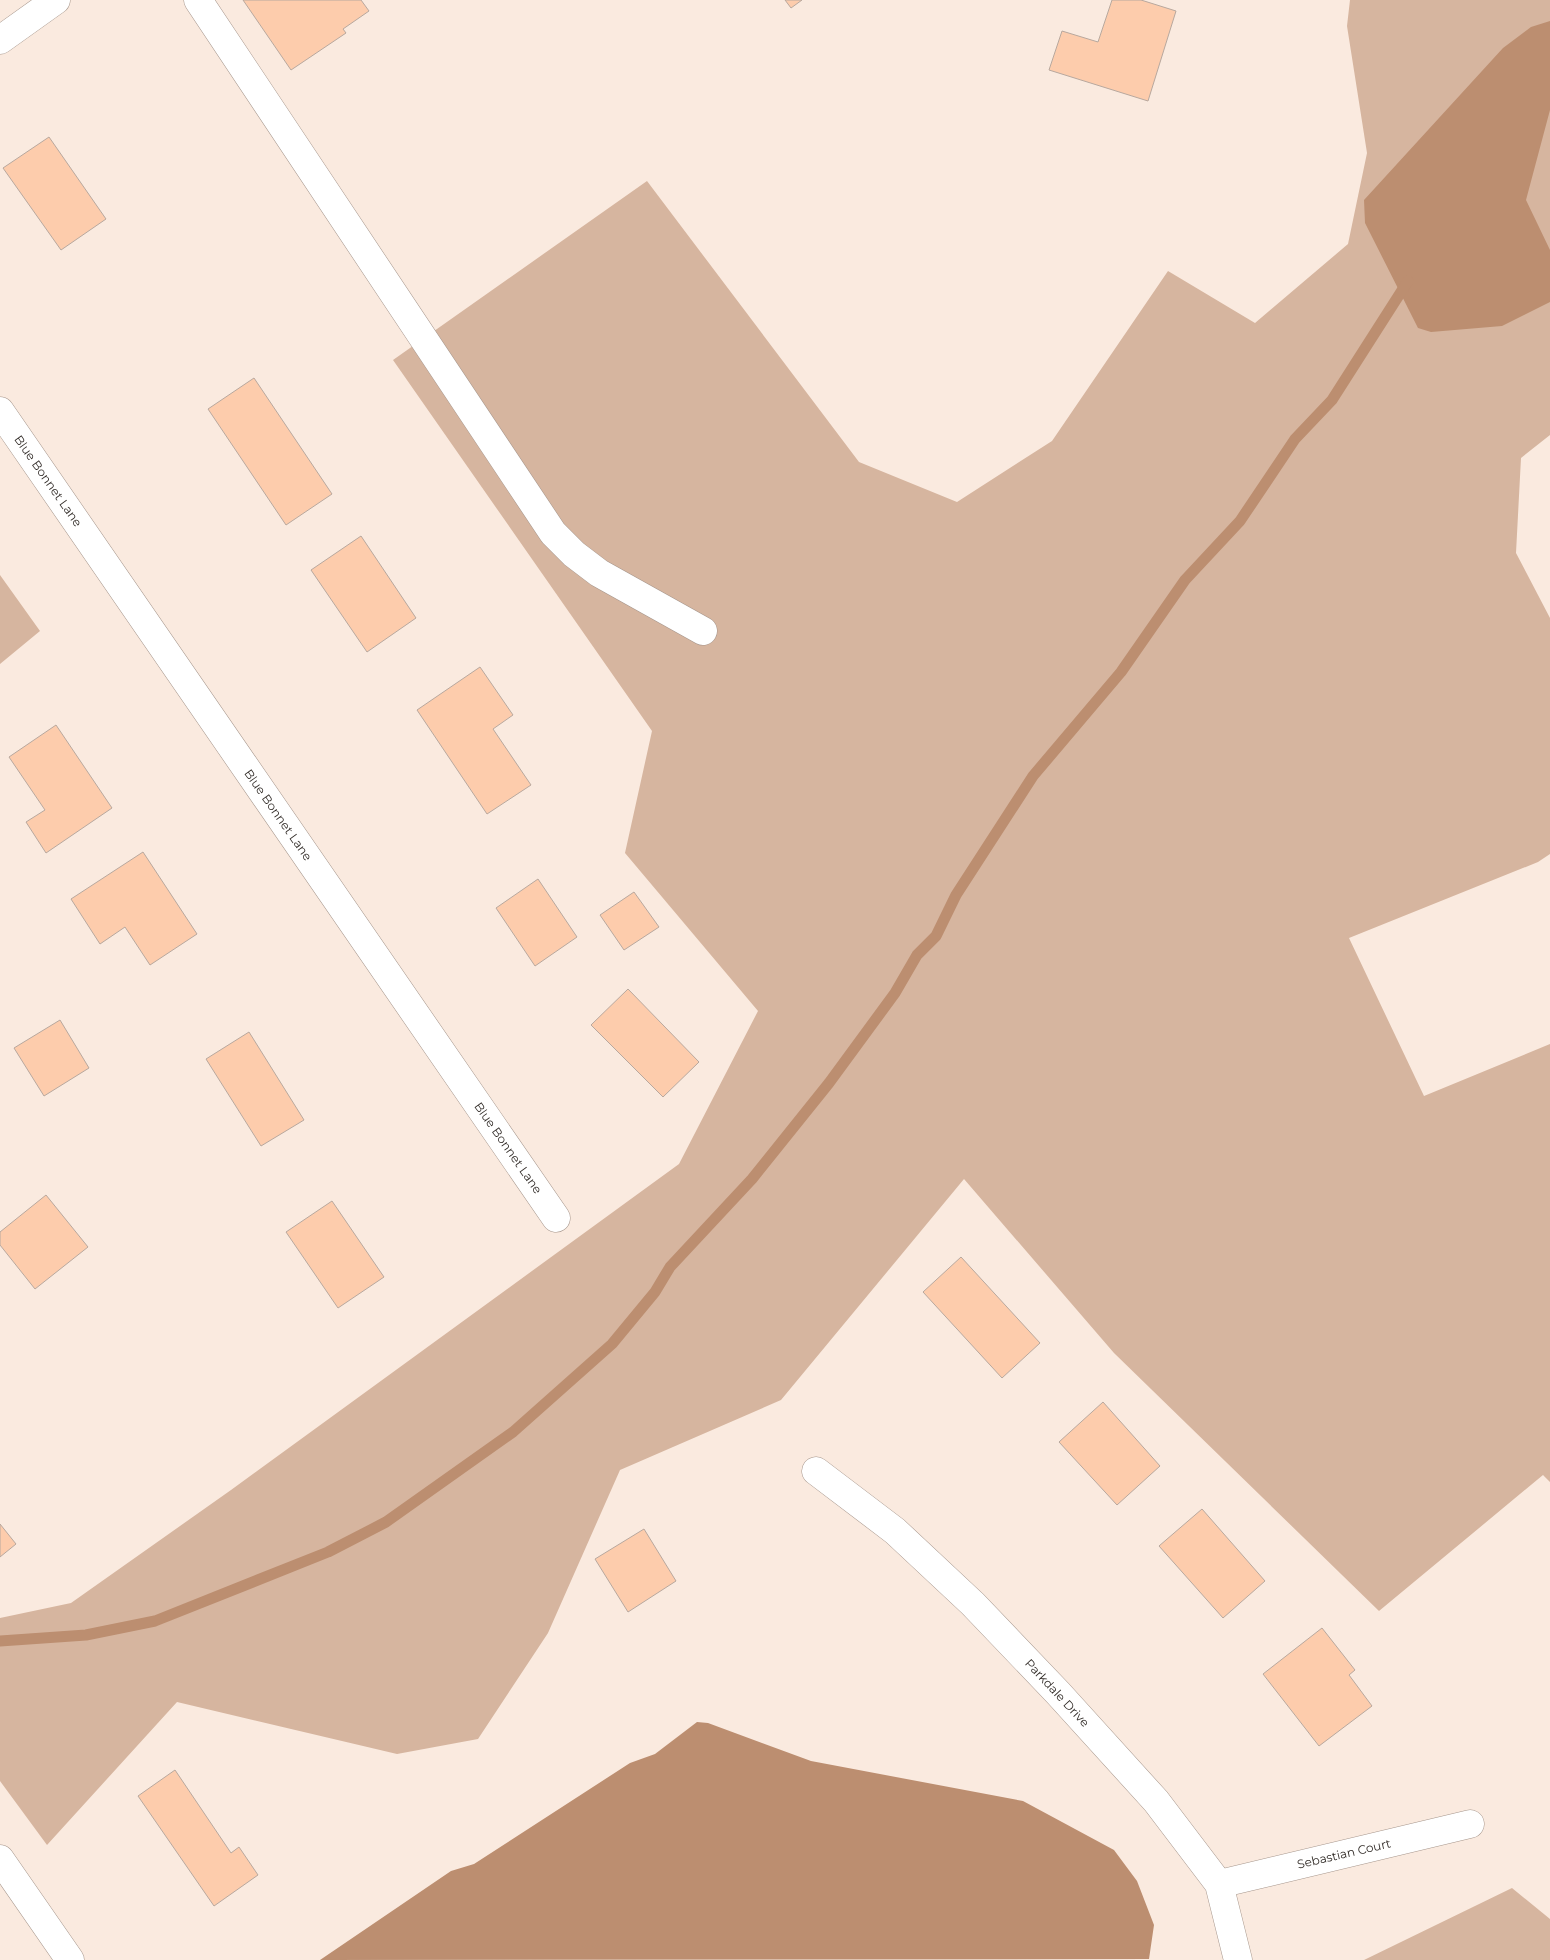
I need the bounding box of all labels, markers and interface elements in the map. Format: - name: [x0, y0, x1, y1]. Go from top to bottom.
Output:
- street label: Blue Bonnet Lane: [11, 432, 86, 529]
- street label: Blue Bonnet Lane: [241, 766, 316, 863]
- street label: Blue Bonnet Lane: [471, 1099, 546, 1196]
- street label: Parkdale Drive: [1022, 1656, 1093, 1730]
- street label: Sebastian Court: [1296, 1835, 1392, 1872]

